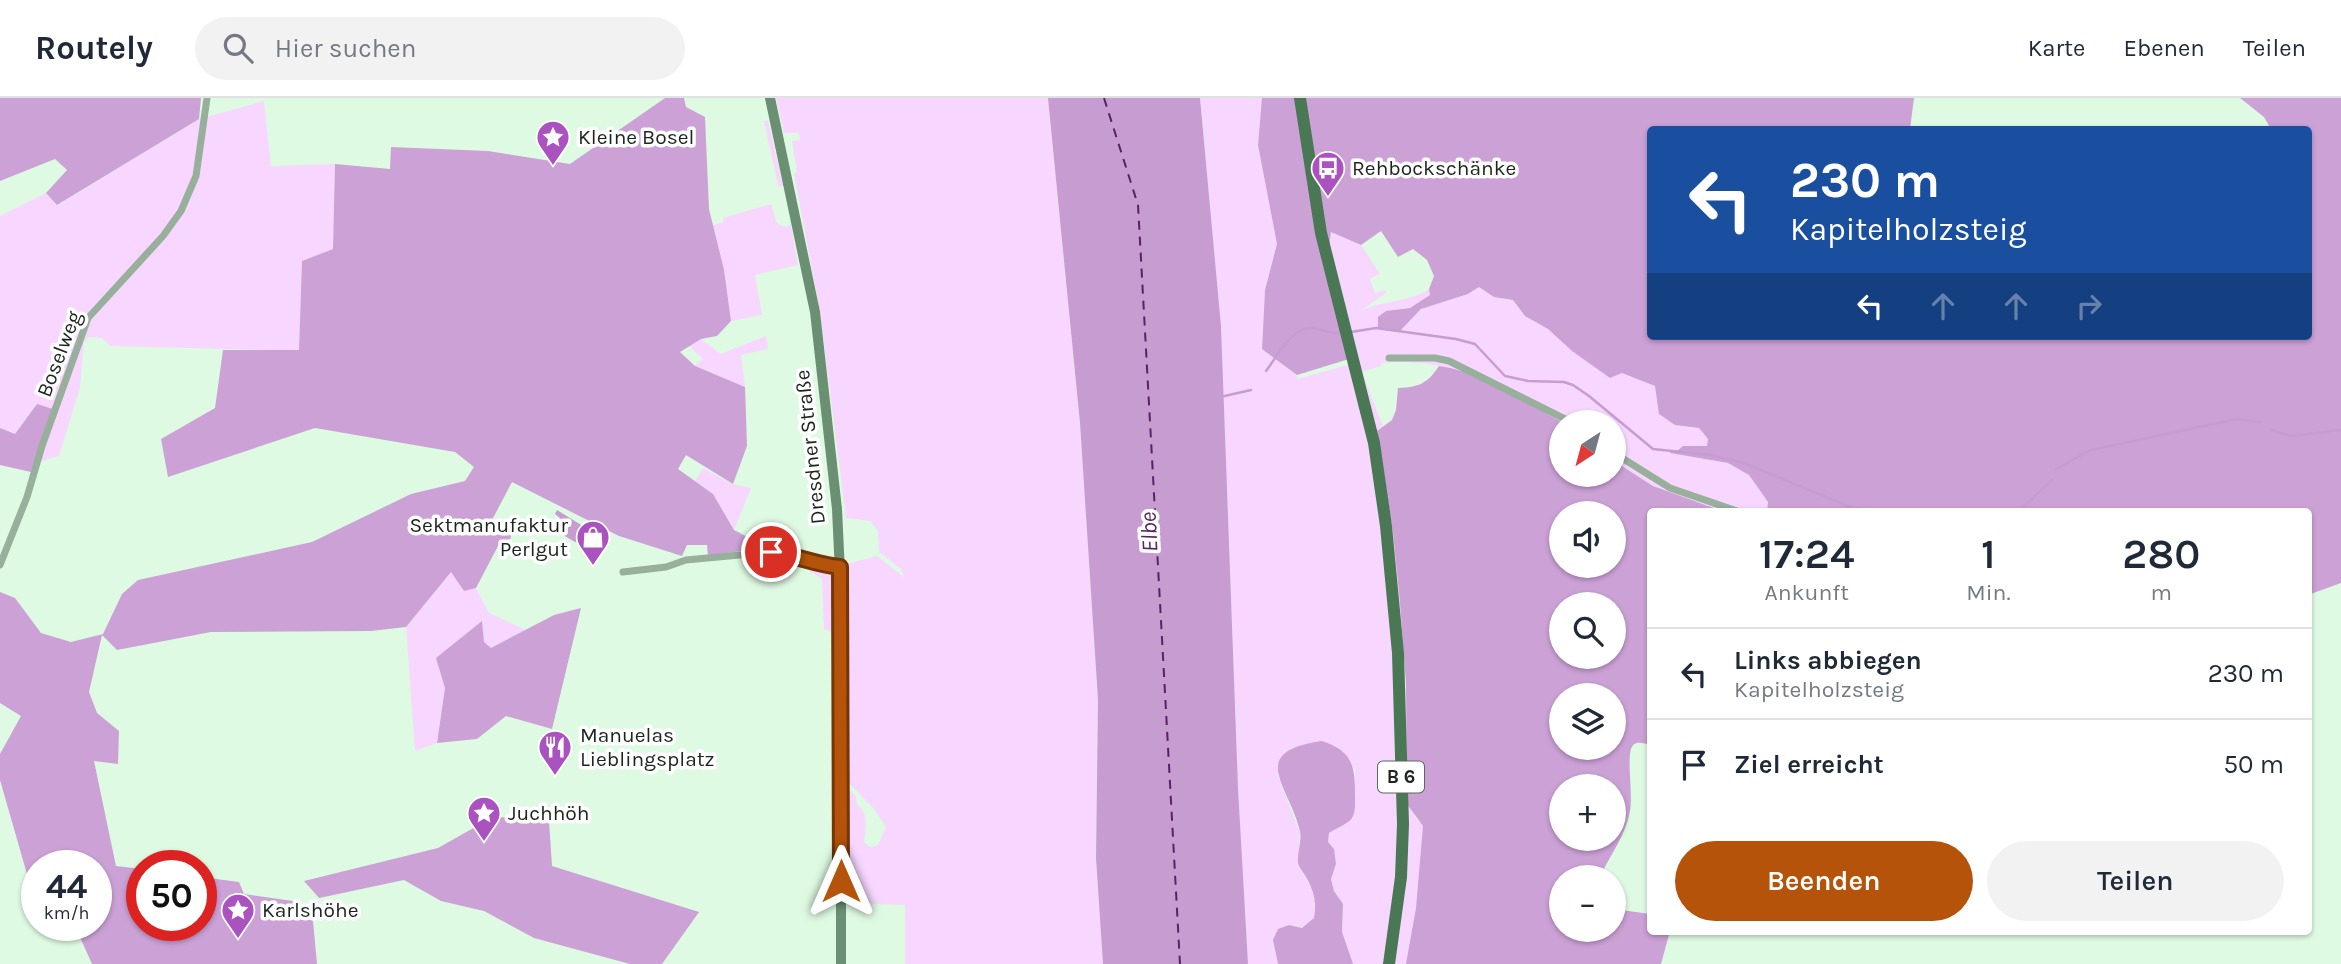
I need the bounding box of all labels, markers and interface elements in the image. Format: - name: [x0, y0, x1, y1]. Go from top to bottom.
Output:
- search box: [195, 17, 685, 80]
- text: Routely: [35, 29, 153, 67]
- icon: search: [219, 29, 257, 67]
- text: Hier suchen: [275, 33, 416, 64]
- text: Karte: [2028, 34, 2085, 62]
- text: Ebenen: [2123, 34, 2205, 62]
- text: Teilen: [2243, 34, 2306, 62]
- place icon: Kleine Bosel: [534, 118, 572, 167]
- place label: Kleine Bosel: [578, 125, 694, 149]
- bus stop icon: Rehbockschänke: [1309, 149, 1347, 198]
- text: 230 m: [1790, 152, 1940, 209]
- icon: left: [1675, 154, 1766, 245]
- place label: Rehbockschänke: [1352, 156, 1516, 180]
- text: Kapitelholzsteig: [1790, 211, 2027, 248]
- icon: left: [1851, 287, 1889, 325]
- icon: ahead: [1924, 287, 1962, 325]
- icon: ahead: [1997, 287, 2035, 325]
- icon: right: [2070, 287, 2108, 325]
- street label: Boselweg: [32, 308, 86, 400]
- street label: Dresdner Straße: [790, 369, 830, 525]
- north arrow: [1549, 410, 1626, 486]
- map controls: [1549, 410, 1626, 942]
- button: sound: [1549, 501, 1626, 578]
- water label: Elbe: [1134, 511, 1164, 553]
- place label: Sektmanufaktur Perlgut: [409, 513, 568, 561]
- shop icon: Sektmanufaktur Perlgut: [574, 518, 612, 567]
- pin: [741, 522, 801, 582]
- text: 17:24: [1759, 529, 1855, 579]
- text: 1: [1981, 529, 1996, 579]
- text: 280: [2122, 529, 2200, 579]
- icon: arrive: [752, 533, 790, 571]
- text: Ankunft: [1764, 579, 1849, 606]
- text: Min.: [1966, 579, 2011, 606]
- text: m: [2151, 579, 2172, 606]
- button: search: [1549, 592, 1626, 669]
- text: Links abbiegen: [1734, 645, 1922, 676]
- icon: left: [1675, 655, 1713, 693]
- text: 230 m: [2208, 658, 2284, 689]
- text: Kapitelholzsteig: [1734, 676, 1904, 703]
- button: layers: [1549, 683, 1626, 760]
- place label: Manuelas Lieblingsplatz: [580, 723, 715, 771]
- restaurant icon: Manuelas Lieblingsplatz: [536, 728, 574, 777]
- icon: arrive: [1675, 746, 1713, 784]
- text: Ziel erreicht: [1734, 749, 1884, 780]
- text: 50 m: [2223, 749, 2284, 780]
- road number: B 6: [1378, 762, 1424, 792]
- button: +: [1549, 774, 1626, 851]
- place icon: Juchhöh: [465, 794, 503, 843]
- place label: Juchhöh: [508, 801, 590, 825]
- button: Beenden: [1675, 841, 1973, 921]
- button: Teilen: [1987, 841, 2284, 921]
- position arrow: [804, 844, 878, 918]
- speed limit sign: 50: [126, 850, 217, 941]
- button: −: [1549, 865, 1626, 942]
- text: 44: [46, 866, 87, 907]
- place icon: Karlshöhe: [219, 891, 257, 940]
- place label: Karlshöhe: [262, 898, 358, 922]
- text: km/h: [44, 902, 89, 924]

